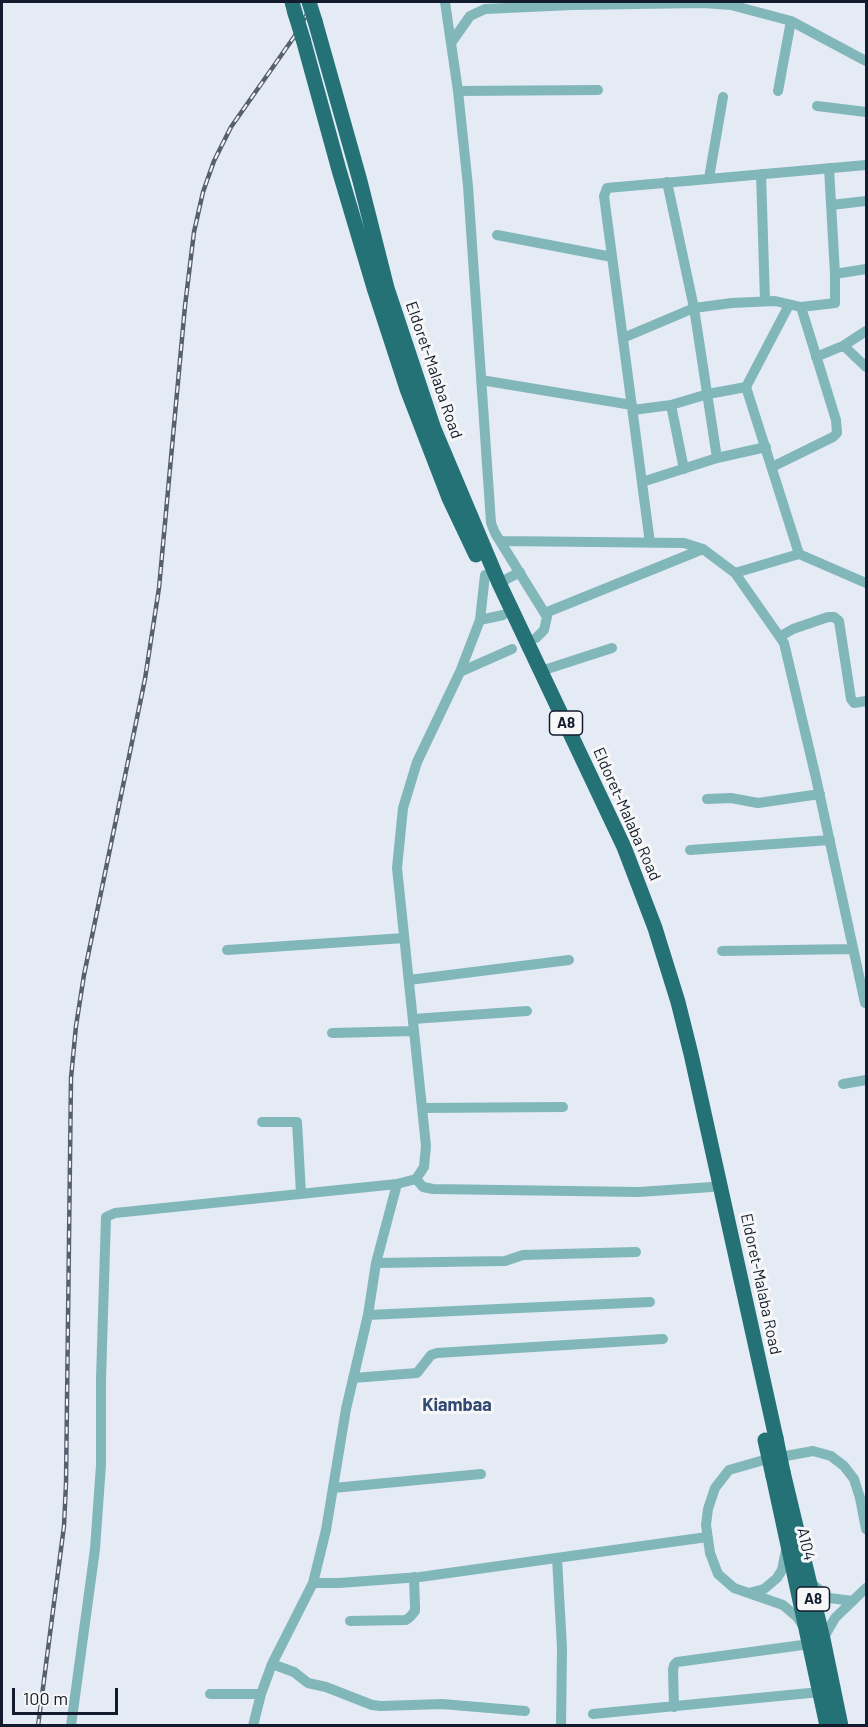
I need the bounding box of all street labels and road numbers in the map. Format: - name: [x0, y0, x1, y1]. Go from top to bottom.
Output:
- street label: Eldoret-Malaba Road: [402, 299, 466, 441]
- road number: A8: [550, 711, 582, 735]
- street label: Eldoret-Malaba Road: [589, 744, 665, 884]
- street label: Eldoret-Malaba Road: [737, 1212, 785, 1356]
- street label: A104: [793, 1526, 819, 1562]
- road number: A8: [796, 1587, 830, 1611]

